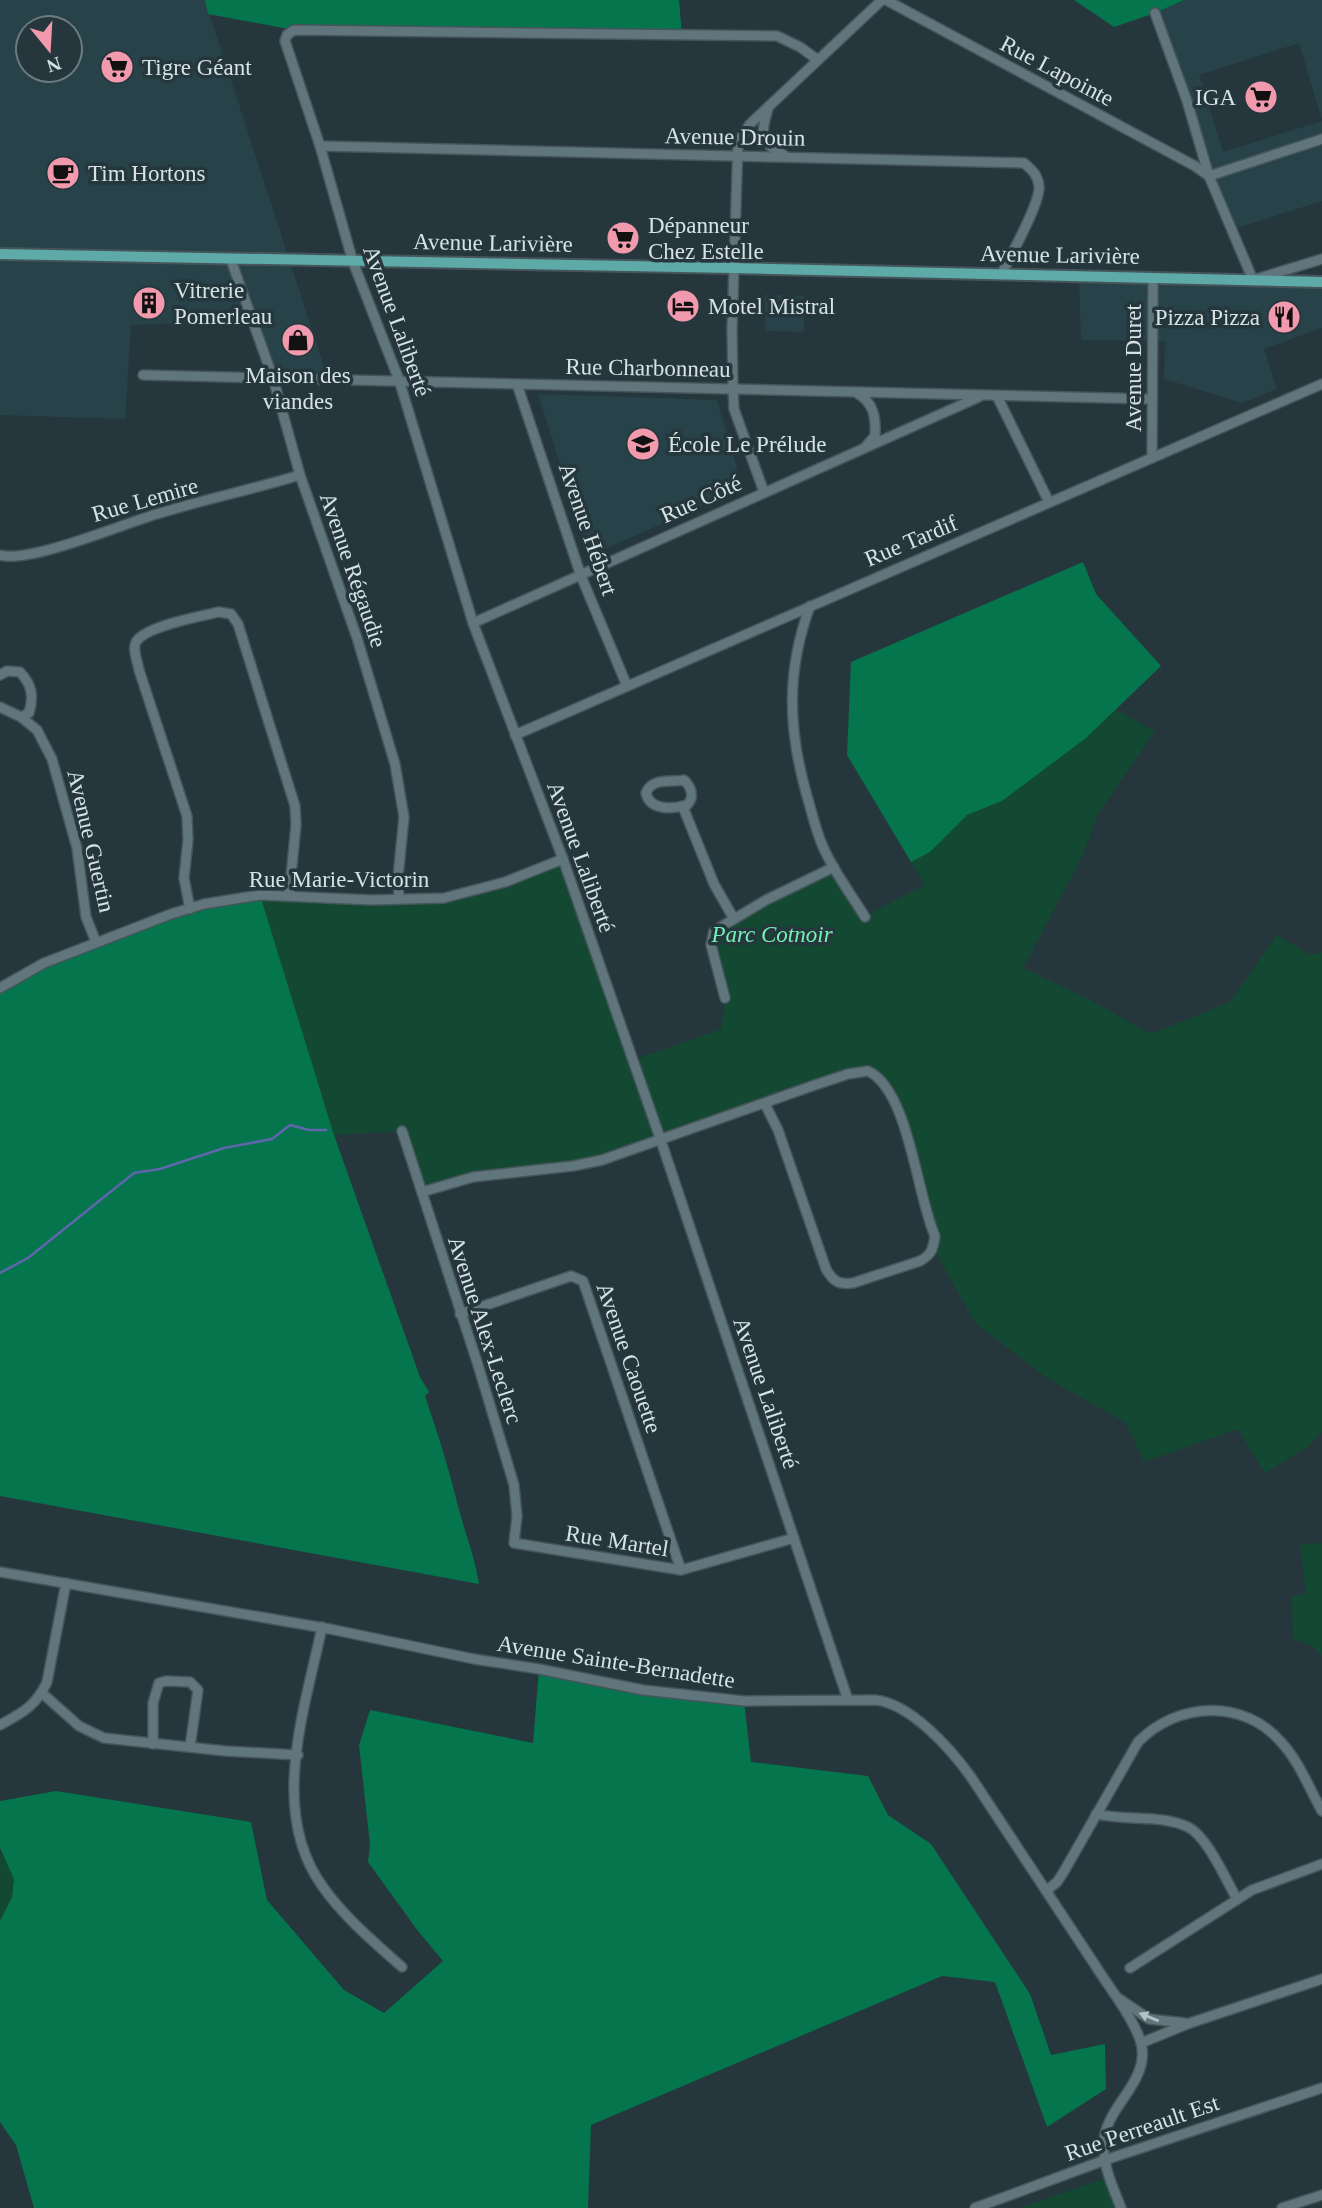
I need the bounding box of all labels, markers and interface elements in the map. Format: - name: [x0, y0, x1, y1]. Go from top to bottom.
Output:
- north arrow: [14, 14, 84, 84]
- street label: Rue Lapointe: [996, 31, 1118, 111]
- supermarket icon: Tigre Géant: [98, 48, 136, 86]
- text: N: [44, 53, 64, 77]
- place label: Tigre Géant: [142, 55, 252, 80]
- supermarket icon: IGA: [1242, 78, 1280, 116]
- place label: IGA: [1195, 85, 1236, 110]
- street label: Avenue Drouin: [664, 123, 806, 151]
- cafe icon: Tim Hortons: [44, 154, 82, 192]
- place label: Tim Hortons: [88, 161, 205, 186]
- place label: Dépanneur Chez Estelle: [648, 213, 764, 264]
- supermarket icon: Dépanneur Chez Estelle: [604, 219, 642, 257]
- street label: Avenue Larivière: [413, 229, 573, 257]
- street label: Avenue Larivière: [980, 241, 1140, 269]
- street label: Avenue Laliberté: [358, 242, 436, 400]
- place label: Vitrerie Pomerleau: [174, 278, 273, 329]
- building icon: Vitrerie Pomerleau: [130, 284, 168, 322]
- hotel icon: Motel Mistral: [664, 287, 702, 325]
- place label: Motel Mistral: [708, 294, 835, 319]
- restaurant icon: Pizza Pizza: [1265, 298, 1303, 336]
- street label: Avenue Duret: [1121, 303, 1146, 432]
- place label: Pizza Pizza: [1155, 305, 1260, 330]
- shop icon: Maison des viandes: [279, 321, 317, 359]
- street label: Rue Charbonneau: [565, 354, 731, 382]
- place label: Maison des viandes: [245, 363, 351, 414]
- school or university icon: École Le Prélude: [624, 425, 662, 463]
- place label: École Le Prélude: [668, 432, 826, 457]
- street label: Avenue Hébert: [554, 460, 623, 599]
- street label: Rue Côté: [657, 470, 745, 528]
- street label: Rue Lemire: [89, 473, 201, 527]
- street label: Avenue Régaudie: [315, 489, 391, 651]
- street label: Rue Tardif: [861, 510, 961, 572]
- street label: Avenue Guertin: [62, 767, 120, 915]
- street label: Avenue Laliberté: [542, 778, 620, 936]
- street label: Rue Marie-Victorin: [249, 867, 430, 892]
- park label: Parc Cotnoir: [710, 922, 834, 947]
- street label: Avenue Alex-Leclerc: [443, 1233, 527, 1427]
- street label: Avenue Caouette: [592, 1280, 666, 1436]
- street label: Avenue Laliberté: [728, 1314, 804, 1472]
- street label: Rue Martel: [564, 1521, 670, 1561]
- street label: Avenue Sainte-Bernadette: [495, 1631, 737, 1693]
- one-way arrow: [1139, 2011, 1159, 2023]
- street label: Rue Perreault Est: [1062, 2090, 1223, 2166]

